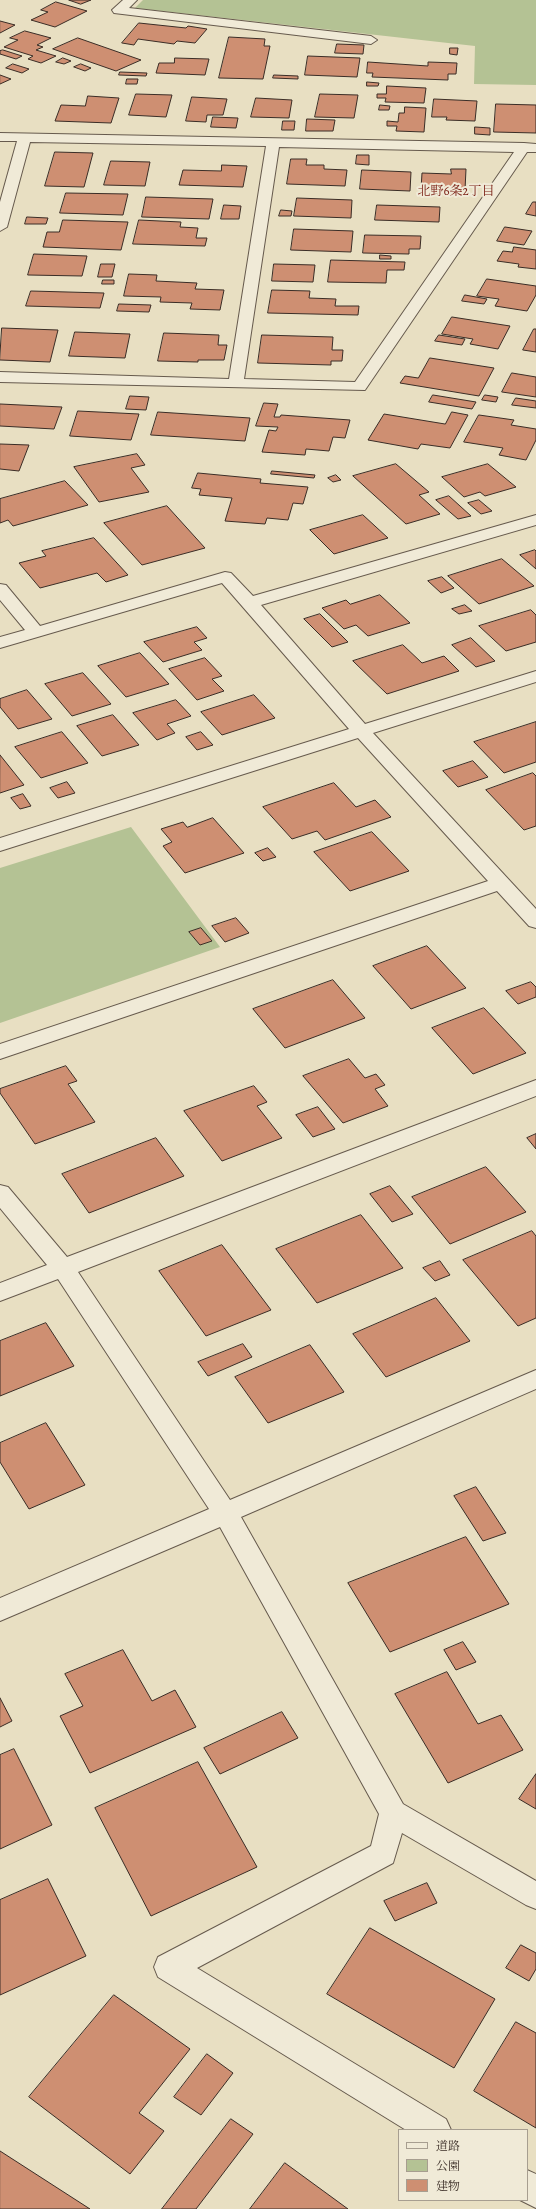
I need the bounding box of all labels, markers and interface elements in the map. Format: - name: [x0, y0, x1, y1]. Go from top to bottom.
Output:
- district label: 北野6条2丁目: [417, 184, 495, 200]
- legend: [398, 2129, 528, 2201]
- text: 道路: [436, 2138, 460, 2154]
- text: 公園: [436, 2158, 460, 2174]
- text: 建物: [436, 2178, 460, 2194]

